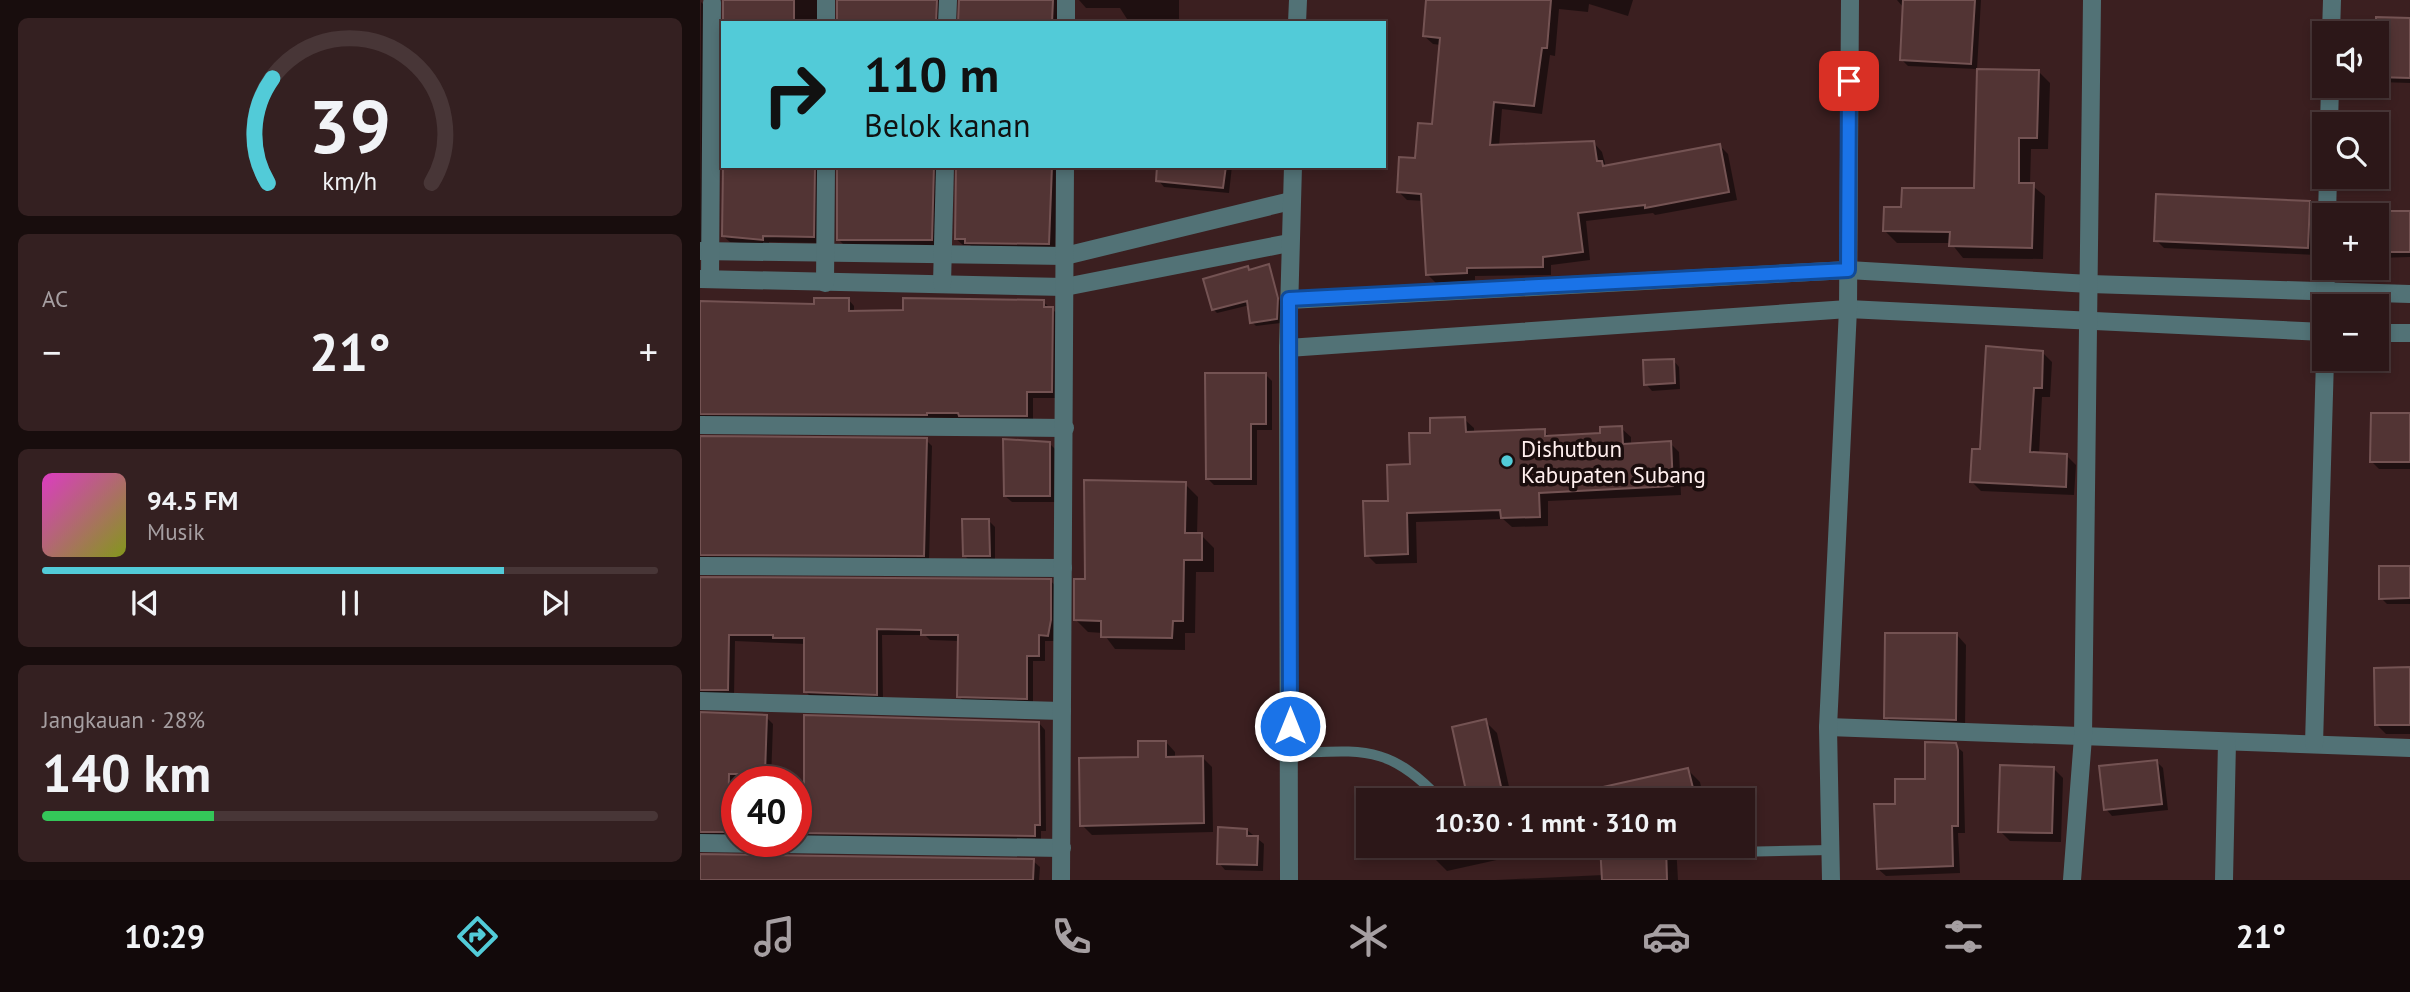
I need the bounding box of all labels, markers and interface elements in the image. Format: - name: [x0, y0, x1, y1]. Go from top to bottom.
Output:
- map controls: [2312, 21, 2389, 371]
- button: sound: [2312, 21, 2389, 98]
- text: 110 m: [864, 42, 999, 106]
- icon: right: [749, 49, 840, 140]
- pin: [1819, 51, 1879, 111]
- icon: arrive: [1830, 62, 1868, 100]
- text: 39: [309, 79, 391, 173]
- text: Belok kanan: [864, 104, 1030, 146]
- button: search: [2312, 112, 2389, 189]
- text: km/h: [323, 165, 377, 197]
- button: +: [2312, 203, 2389, 280]
- text: AC: [42, 284, 68, 313]
- button: −: [2312, 294, 2389, 371]
- text: 21°: [309, 318, 391, 385]
- text: −: [42, 327, 61, 376]
- text: +: [639, 327, 658, 376]
- place label: Dishutbun Kabupaten Subang: [1521, 434, 1706, 489]
- marker: Dishutbun Kabupaten Subang: [1499, 453, 1515, 469]
- text: 94.5 FM: [147, 484, 238, 517]
- text: Musik: [147, 517, 204, 546]
- icon: previous: [126, 584, 164, 622]
- icon: pause: [331, 584, 369, 622]
- icon: next: [536, 584, 574, 622]
- position arrow: [1253, 689, 1327, 763]
- text: Jangkauan · 28%: [42, 705, 205, 734]
- text: 140 km: [42, 739, 211, 806]
- speed limit sign: 40: [721, 766, 812, 857]
- text: 10:30 · 1 mnt · 310 m: [1434, 806, 1677, 839]
- icon: directions: [453, 912, 502, 961]
- icon: music: [750, 912, 799, 961]
- icon: phone: [1047, 912, 1096, 961]
- icon: climate: [1344, 912, 1393, 961]
- icon: car: [1642, 912, 1691, 961]
- icon: filters: [1939, 912, 1988, 961]
- text: 10:29: [124, 915, 205, 957]
- text: 21°: [2236, 915, 2286, 957]

